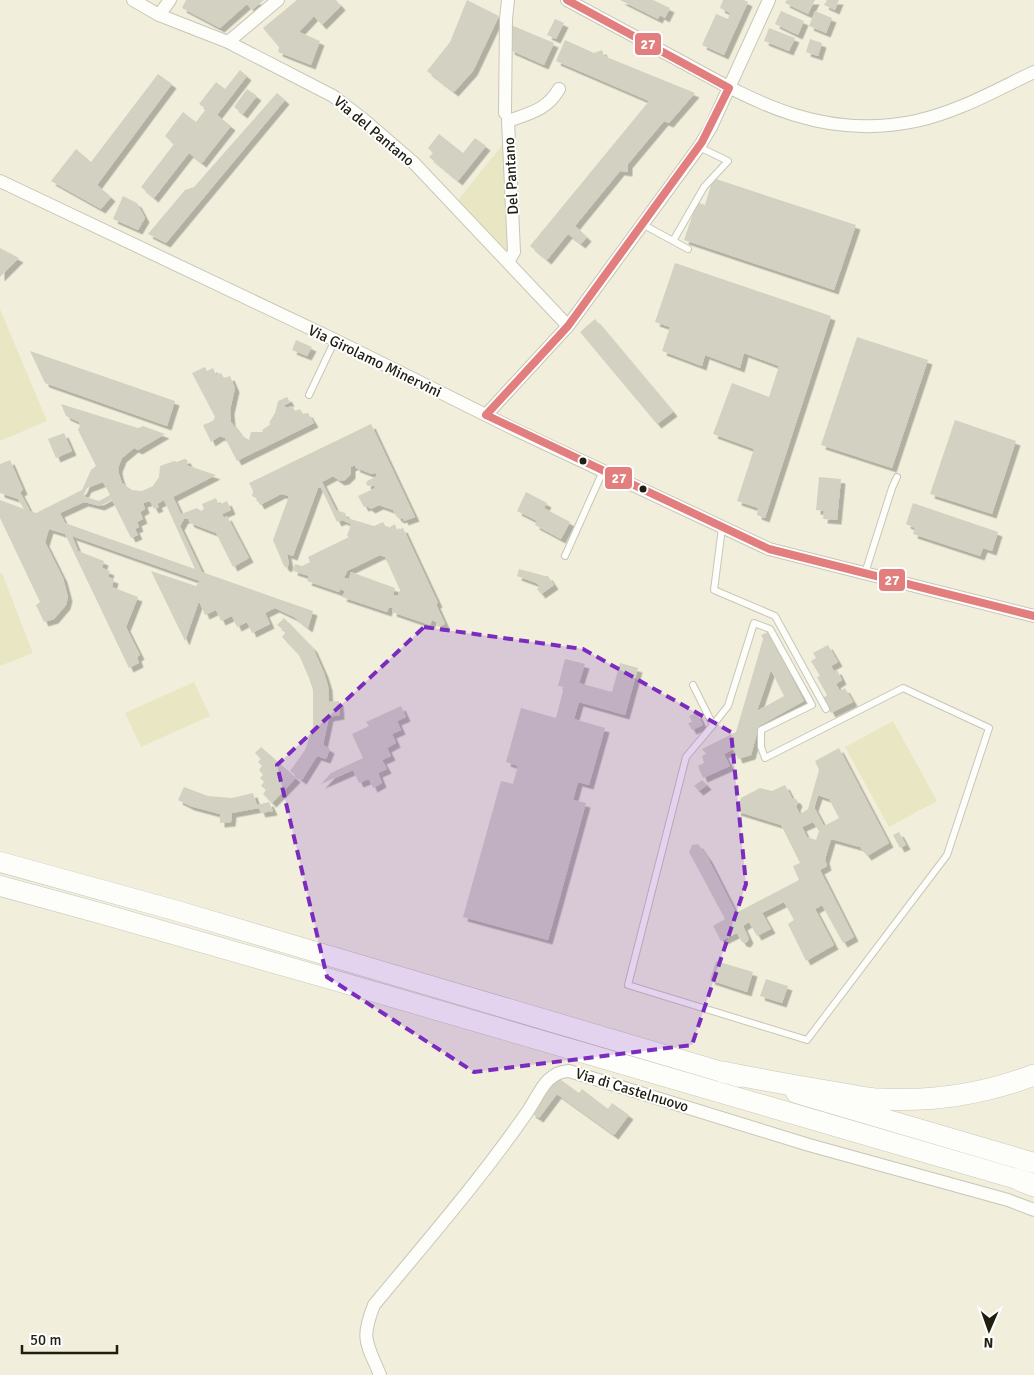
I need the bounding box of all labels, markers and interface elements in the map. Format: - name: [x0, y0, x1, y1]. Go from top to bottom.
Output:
- line badge: 27: [634, 32, 662, 56]
- text: 27: [640, 36, 656, 53]
- street label: Via del Pantano: [330, 92, 418, 170]
- street label: Del Pantano: [500, 137, 522, 215]
- street label: Via Girolamo Minervini: [305, 321, 445, 401]
- unlabelled marker: [578, 456, 588, 466]
- line badge: 27: [604, 466, 633, 490]
- text: 27: [611, 470, 627, 487]
- unlabelled marker: [638, 484, 648, 494]
- line badge: 27: [878, 568, 906, 592]
- text: 27: [884, 572, 900, 589]
- street label: Via di Castelnuovo: [573, 1064, 691, 1116]
- north arrow: [964, 1305, 1014, 1355]
- scale bar: [22, 1322, 118, 1354]
- text: 50 m: [30, 1331, 61, 1349]
- text: N: [983, 1334, 994, 1351]

